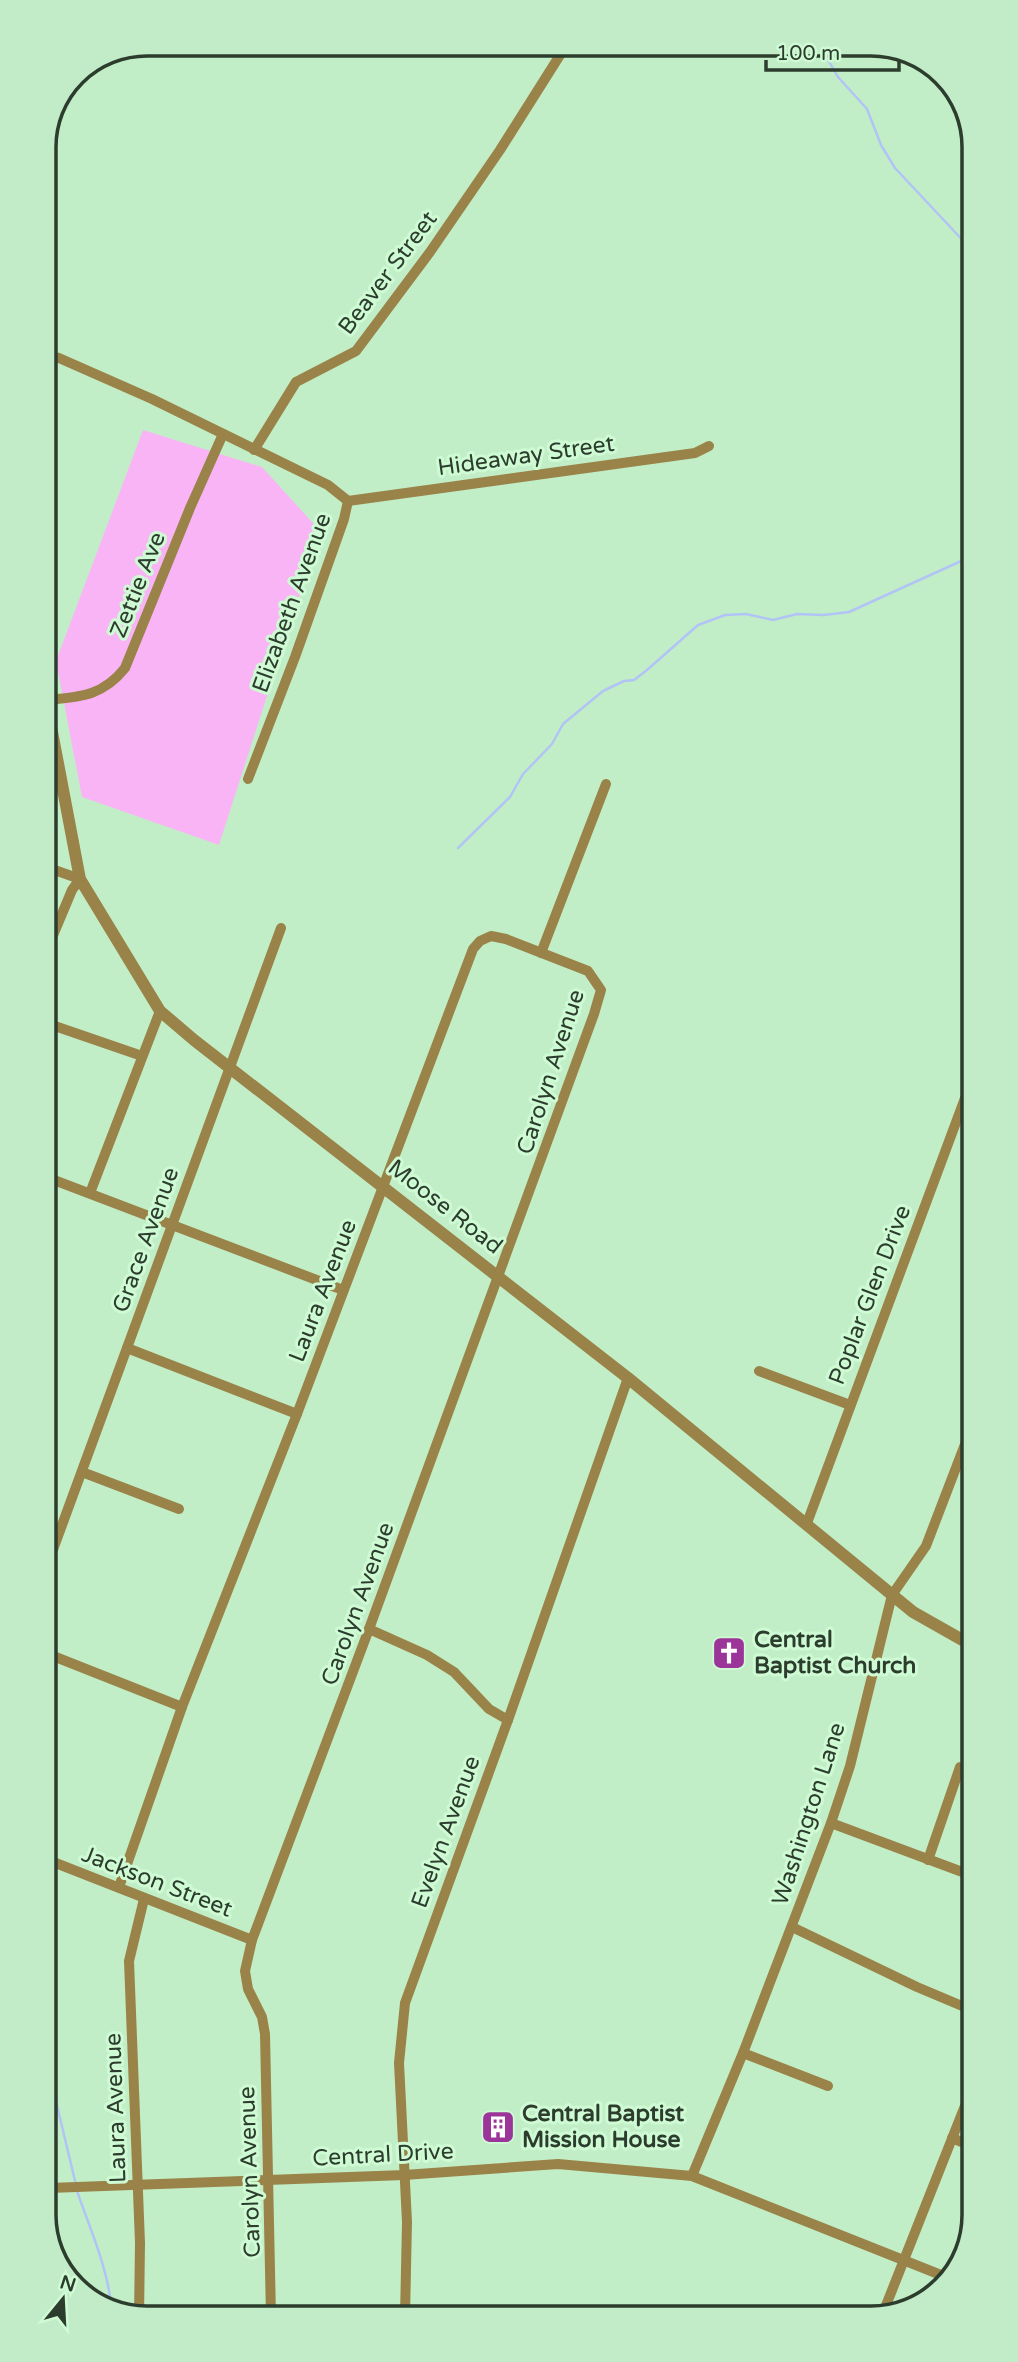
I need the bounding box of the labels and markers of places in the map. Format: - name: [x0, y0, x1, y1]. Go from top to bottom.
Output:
- place label: Central Baptist Church: [754, 1626, 916, 1680]
- church icon: Central Baptist Church: [710, 1634, 748, 1672]
- place label: Central Baptist Mission House: [522, 2100, 684, 2154]
- building icon: Central Baptist Mission House: [479, 2108, 517, 2146]

